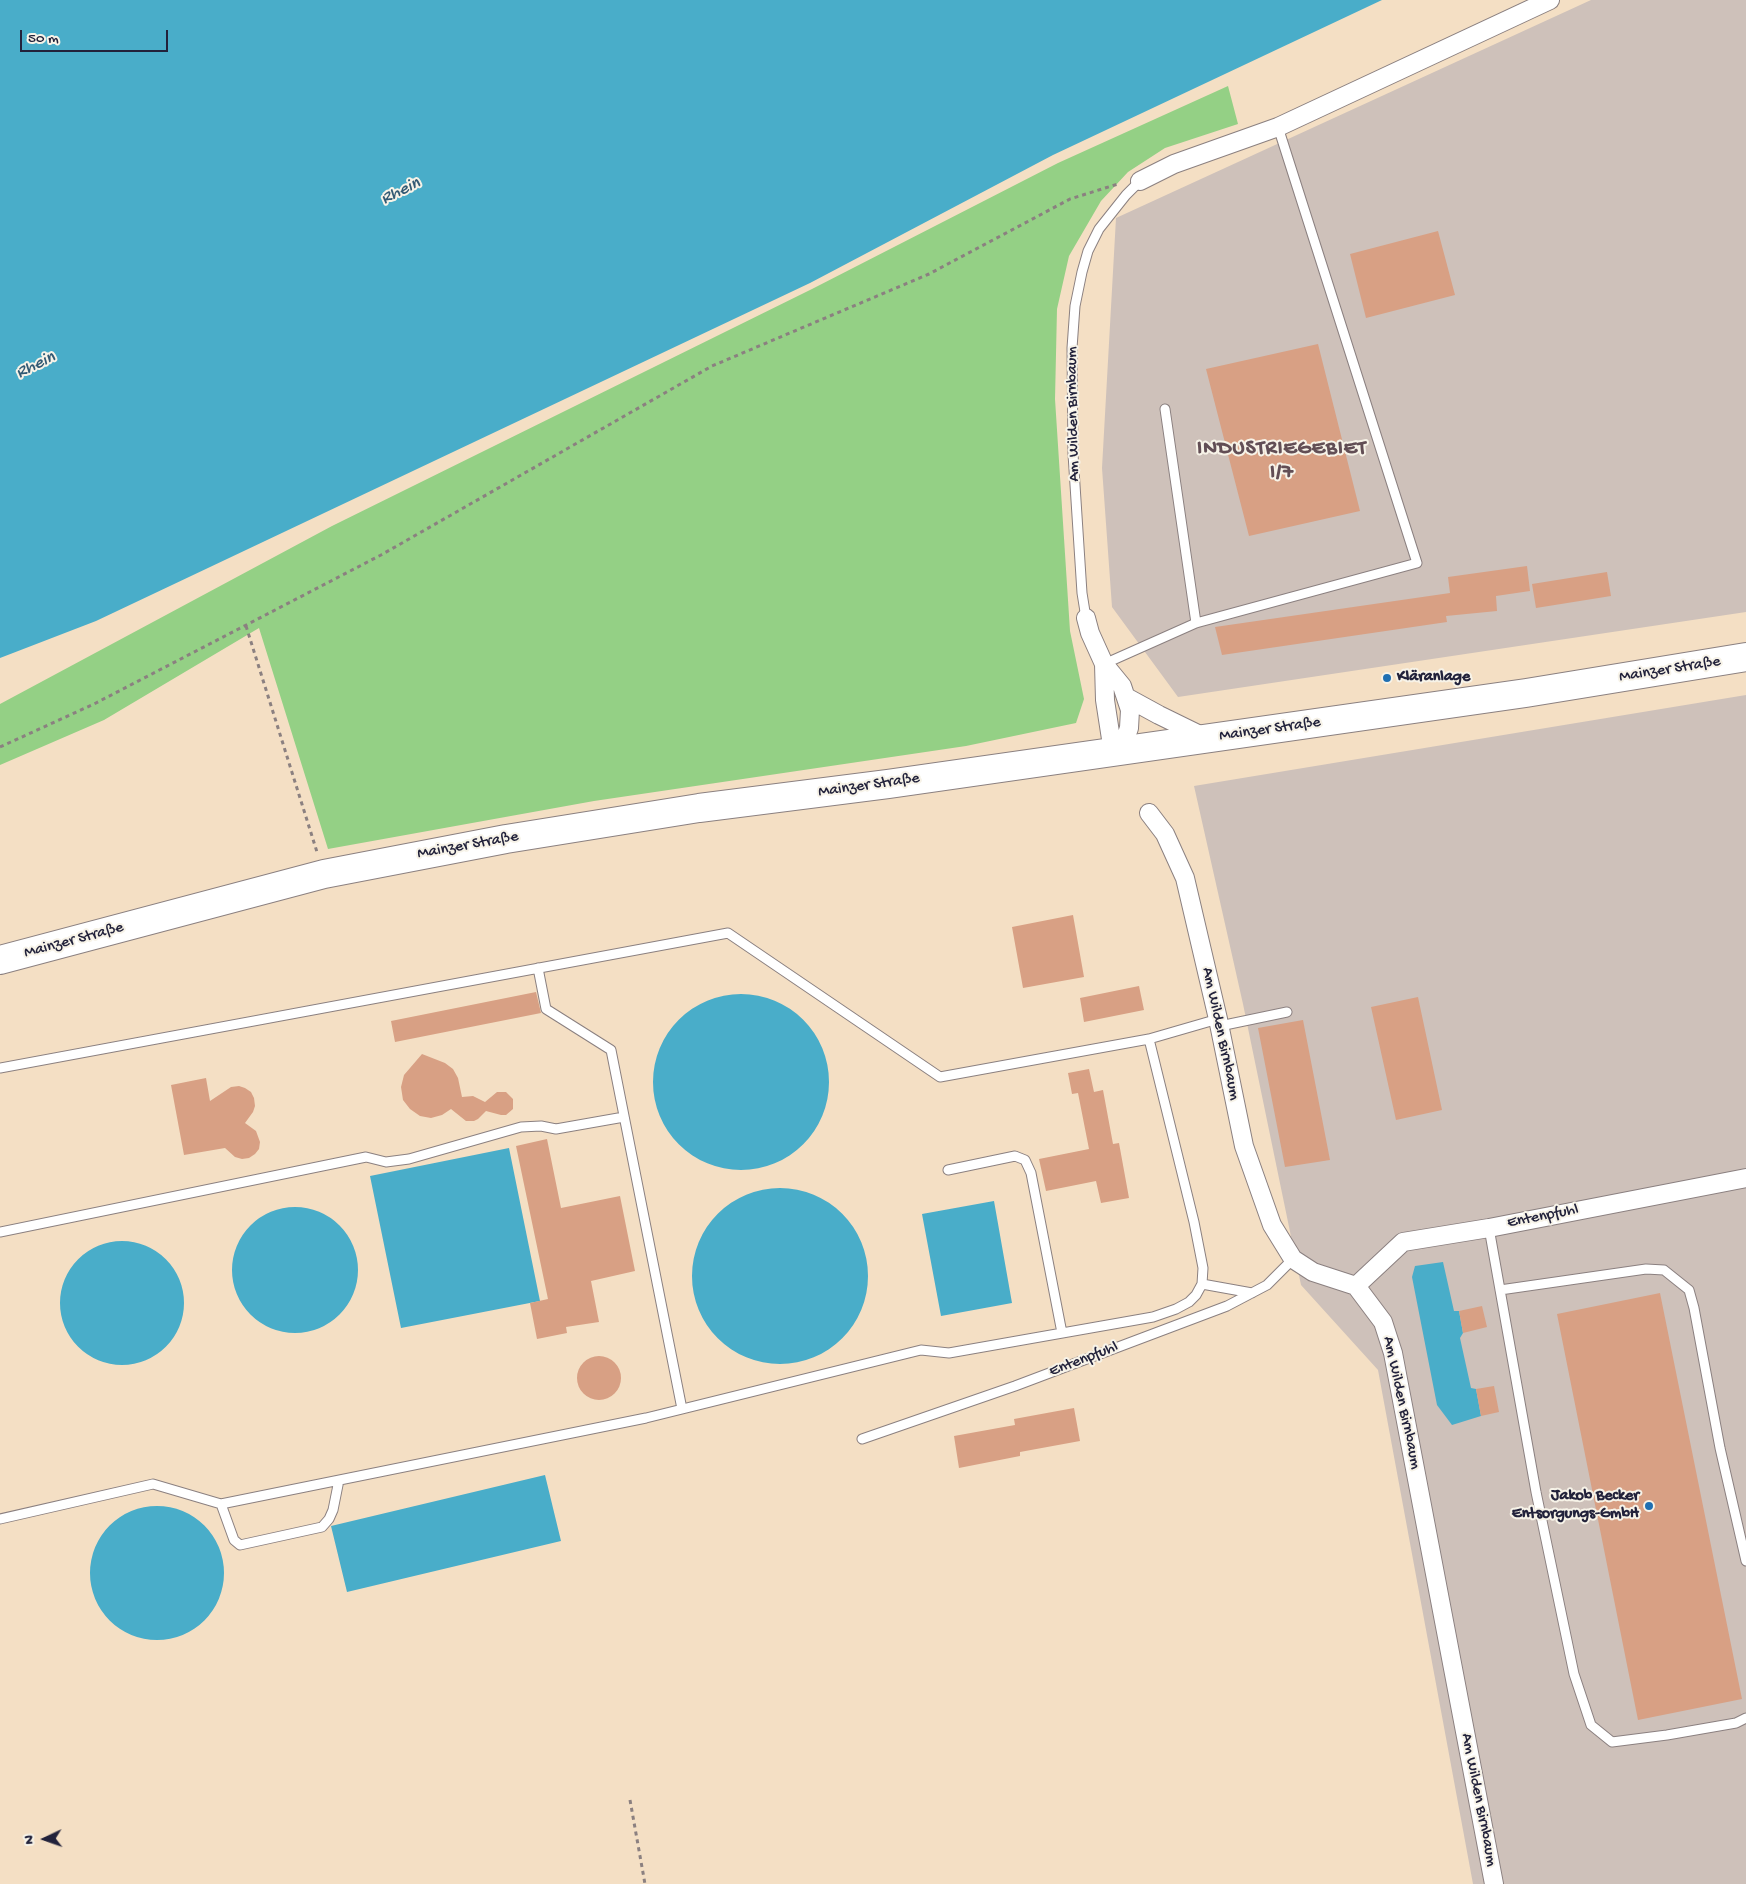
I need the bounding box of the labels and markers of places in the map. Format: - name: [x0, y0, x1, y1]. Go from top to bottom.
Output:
- place label: Kläranlage: [1397, 668, 1470, 688]
- marker: Kläranlage: [1381, 672, 1393, 684]
- place label: Jakob Becker Entsorgungs-GmbH: [1512, 1487, 1639, 1525]
- marker: Jakob Becker Entsorgungs-GmbH: [1643, 1500, 1655, 1512]

